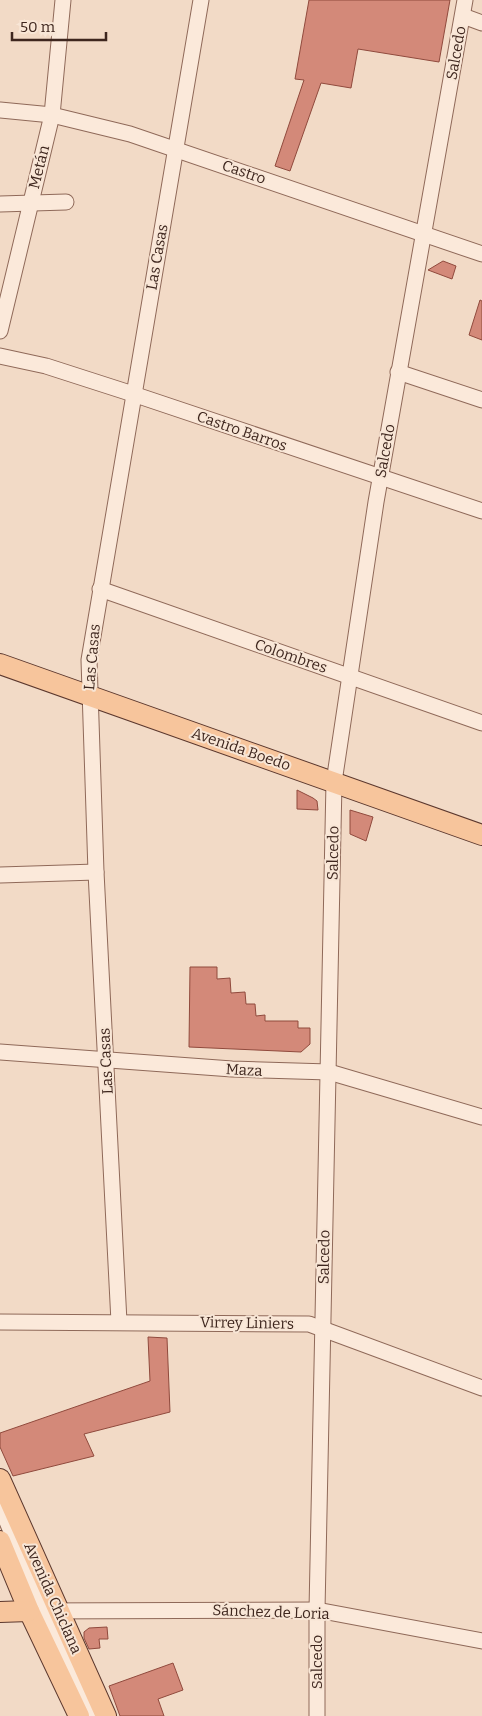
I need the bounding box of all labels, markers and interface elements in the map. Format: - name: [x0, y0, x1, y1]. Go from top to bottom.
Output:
- scale bar: [12, 10, 106, 42]
- text: 50 m: [20, 18, 56, 36]
- street label: Salcedo: [442, 25, 470, 81]
- street label: Metán: [25, 143, 53, 191]
- street label: Castro: [220, 156, 268, 188]
- street label: Las Casas: [142, 223, 172, 291]
- street label: Castro Barros: [195, 407, 289, 455]
- street label: Salcedo: [371, 423, 399, 479]
- street label: Las Casas: [80, 623, 104, 691]
- street label: Colombres: [252, 635, 330, 677]
- street label: Avenida Boedo: [189, 724, 293, 774]
- street label: Salcedo: [324, 826, 342, 880]
- street label: Las Casas: [95, 1027, 117, 1095]
- street label: Maza: [225, 1060, 263, 1080]
- street label: Salcedo: [315, 1230, 333, 1284]
- street label: Virrey Liniers: [200, 1313, 294, 1333]
- street label: Avenida Chiclana: [20, 1539, 86, 1657]
- street label: Sánchez de Loria: [212, 1601, 330, 1623]
- street label: Salcedo: [308, 1635, 326, 1689]

